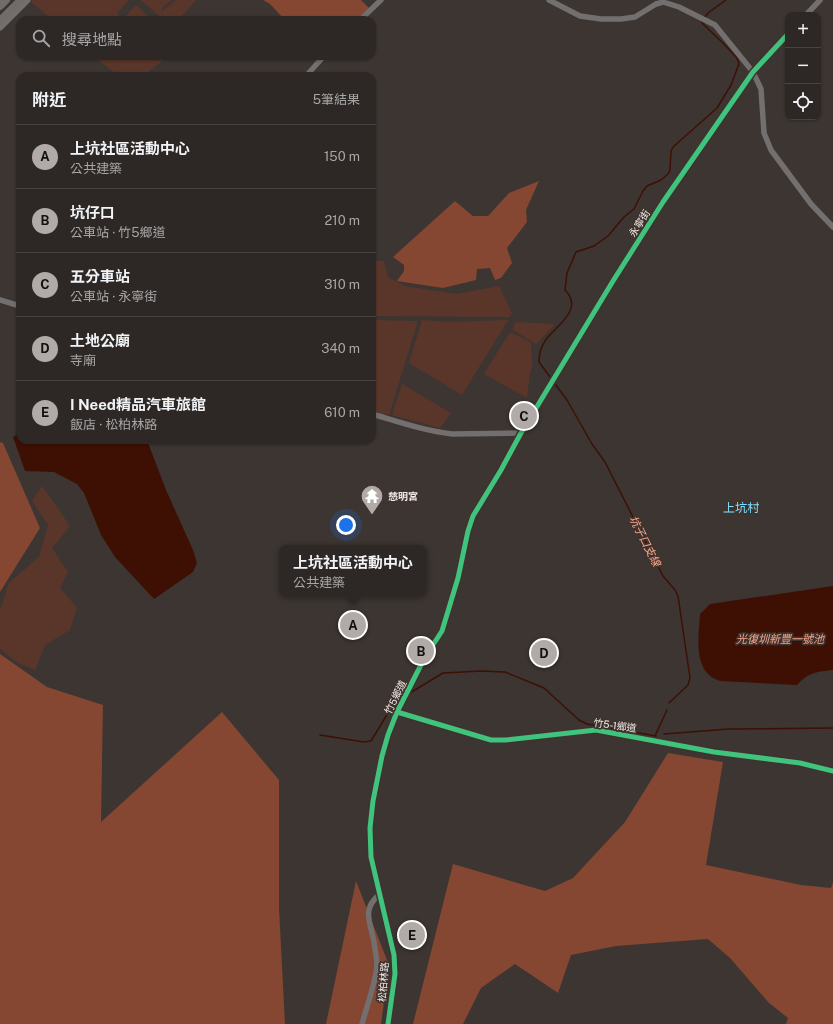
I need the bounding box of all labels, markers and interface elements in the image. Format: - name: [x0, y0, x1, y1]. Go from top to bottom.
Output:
- map controls: [785, 12, 821, 120]
- button: +: [785, 12, 821, 48]
- search box: [16, 16, 376, 60]
- icon: search: [30, 27, 52, 49]
- text: 搜尋地點: [62, 31, 122, 48]
- button: −: [785, 48, 821, 84]
- button: locate: [785, 84, 821, 120]
- text: 附近: [32, 90, 66, 110]
- text: 5筆結果: [313, 92, 360, 107]
- text: 上坑社區活動中心: [70, 140, 190, 157]
- text: A: [40, 149, 50, 164]
- text: 150 m: [324, 149, 360, 164]
- text: 公共建築: [70, 161, 122, 176]
- text: 坑仔口: [70, 204, 115, 221]
- street label: 永寧街: [626, 207, 652, 239]
- text: B: [41, 213, 49, 228]
- text: 210 m: [325, 213, 360, 228]
- text: 公車站 · 竹5鄉道: [70, 225, 166, 240]
- text: 五分車站: [70, 268, 130, 285]
- text: C: [40, 277, 50, 292]
- text: 310 m: [324, 277, 360, 292]
- text: 公車站 · 永寧街: [70, 289, 157, 304]
- text: 土地公廟: [70, 332, 130, 349]
- text: D: [40, 341, 50, 356]
- text: 340 m: [321, 341, 360, 356]
- text: 寺廟: [70, 353, 96, 368]
- text: I Need精品汽車旅館: [70, 396, 206, 413]
- pin: C: [511, 401, 537, 431]
- text: E: [41, 405, 49, 420]
- text: 610 m: [324, 405, 360, 420]
- text: 飯店 · 松柏林路: [70, 417, 157, 432]
- temple icon: 慈明宮: [359, 483, 385, 516]
- place label: 慈明宮: [388, 490, 418, 502]
- district label: 上坑村: [723, 501, 760, 515]
- water label: 坑子口支線: [627, 514, 664, 570]
- your location: [336, 515, 356, 535]
- popup: [279, 545, 427, 597]
- text: 上坑社區活動中心: [293, 554, 413, 571]
- text: 公共建築: [293, 575, 345, 590]
- pin: A: [340, 610, 366, 640]
- water label: 光復圳新豐一號池: [736, 633, 825, 645]
- pin: B: [408, 636, 434, 666]
- pin: D: [531, 638, 557, 668]
- street label: 竹5鄉道: [382, 678, 408, 716]
- street label: 竹5-1鄉道: [593, 716, 637, 734]
- pin: E: [399, 920, 425, 950]
- street label: 松柏林路: [376, 962, 390, 1002]

